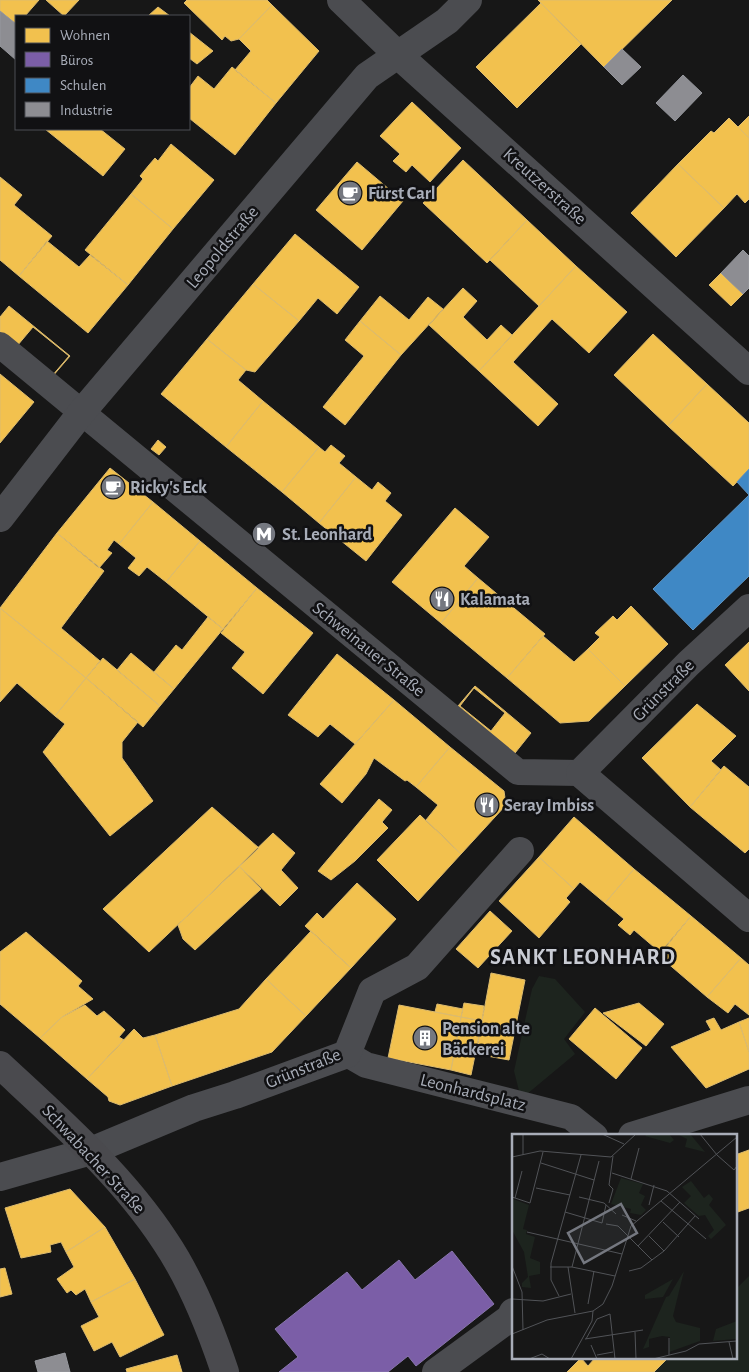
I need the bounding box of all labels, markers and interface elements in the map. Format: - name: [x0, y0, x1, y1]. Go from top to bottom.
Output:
- legend: [15, 15, 190, 130]
- text: Wohnen: [60, 28, 110, 43]
- text: Büros: [60, 53, 93, 68]
- text: Schulen: [60, 78, 106, 93]
- text: Industrie: [60, 103, 113, 118]
- street label: Kreutzerstraße: [499, 145, 589, 228]
- cafe icon: Fürst Carl: [337, 180, 363, 206]
- place label: Fürst Carl: [368, 185, 436, 203]
- street label: Leopoldstraße: [183, 203, 262, 292]
- cafe icon: Ricky's Eck: [100, 474, 126, 500]
- place label: Ricky's Eck: [130, 479, 207, 497]
- metro station icon: St. Leonhard: [251, 521, 277, 547]
- place label: St. Leonhard: [282, 526, 372, 544]
- restaurant icon: Kalamata: [429, 586, 455, 612]
- place label: Kalamata: [460, 591, 531, 609]
- street label: Schweinauer Straße: [309, 599, 428, 700]
- street label: Grünstraße: [629, 656, 698, 725]
- restaurant icon: Seray Imbiss: [474, 792, 500, 818]
- place label: Seray Imbiss: [504, 797, 594, 815]
- district label: SANKT LEONHARD: [490, 946, 676, 968]
- place label: Pension alte Bäckerei: [442, 1020, 530, 1059]
- building icon: Pension alte Bäckerei: [412, 1025, 438, 1051]
- street label: Grünstraße: [263, 1046, 343, 1092]
- street label: Leonhardsplatz: [418, 1071, 527, 1115]
- street label: Schwabacher Straße: [38, 1102, 148, 1218]
- inset map: [512, 1134, 736, 1360]

